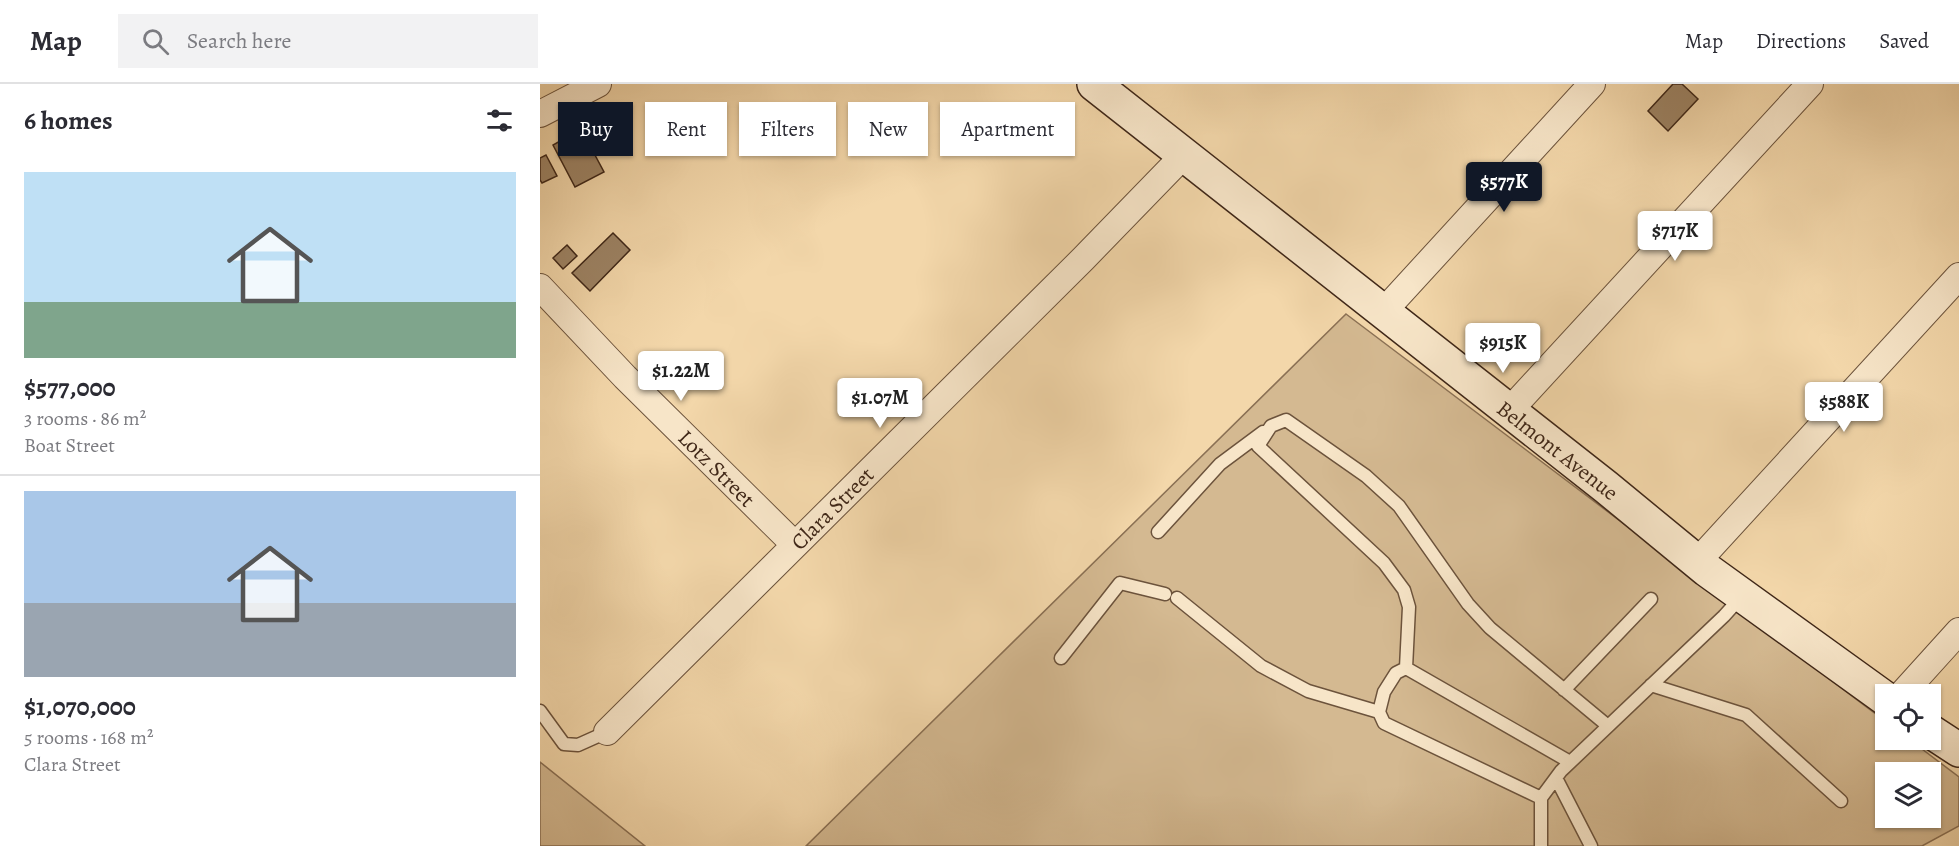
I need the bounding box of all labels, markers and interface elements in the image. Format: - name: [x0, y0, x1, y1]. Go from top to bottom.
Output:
- search box: [118, 14, 538, 68]
- text: Map: [30, 22, 82, 60]
- icon: search: [139, 25, 172, 58]
- text: Search here: [187, 26, 291, 56]
- text: Map: [1685, 27, 1723, 55]
- text: Directions: [1756, 27, 1846, 55]
- text: Saved: [1879, 27, 1929, 55]
- chip: Buy: [558, 102, 633, 156]
- chip: Rent: [645, 102, 727, 156]
- chip: Filters: [739, 102, 836, 156]
- chip: New: [848, 102, 928, 156]
- chip: Apartment: [940, 102, 1075, 156]
- text: 6 homes: [24, 103, 113, 138]
- icon: filters: [483, 104, 516, 137]
- pin: $577K: [1462, 162, 1546, 213]
- text: $577K: [1480, 168, 1528, 195]
- icon: home: [216, 211, 324, 319]
- pin: $717K: [1633, 211, 1717, 262]
- text: $717K: [1652, 217, 1698, 244]
- pin: $915K: [1461, 323, 1545, 374]
- text: $915K: [1479, 329, 1527, 356]
- pin: $1.22M: [632, 351, 730, 402]
- text: $1.22M: [652, 357, 710, 384]
- text: $577,000: [24, 370, 116, 405]
- pin: $1.07M: [831, 378, 929, 429]
- pin: $588K: [1802, 382, 1886, 433]
- text: $1.07M: [851, 384, 909, 411]
- text: $588K: [1819, 388, 1869, 415]
- street label: Belmont Avenue: [1490, 394, 1624, 508]
- text: 3 rooms · 86 m²: [24, 405, 146, 432]
- street label: Lotz Street: [671, 423, 762, 514]
- text: Boat Street: [24, 432, 115, 459]
- street label: Clara Street: [785, 461, 881, 557]
- icon: home: [216, 530, 324, 638]
- map controls: [1875, 684, 1941, 828]
- button: locate: [1875, 684, 1941, 750]
- text: $1,070,000: [24, 689, 136, 724]
- text: 5 rooms · 168 m²: [24, 724, 153, 751]
- text: Clara Street: [24, 751, 121, 778]
- button: layers: [1875, 762, 1941, 828]

